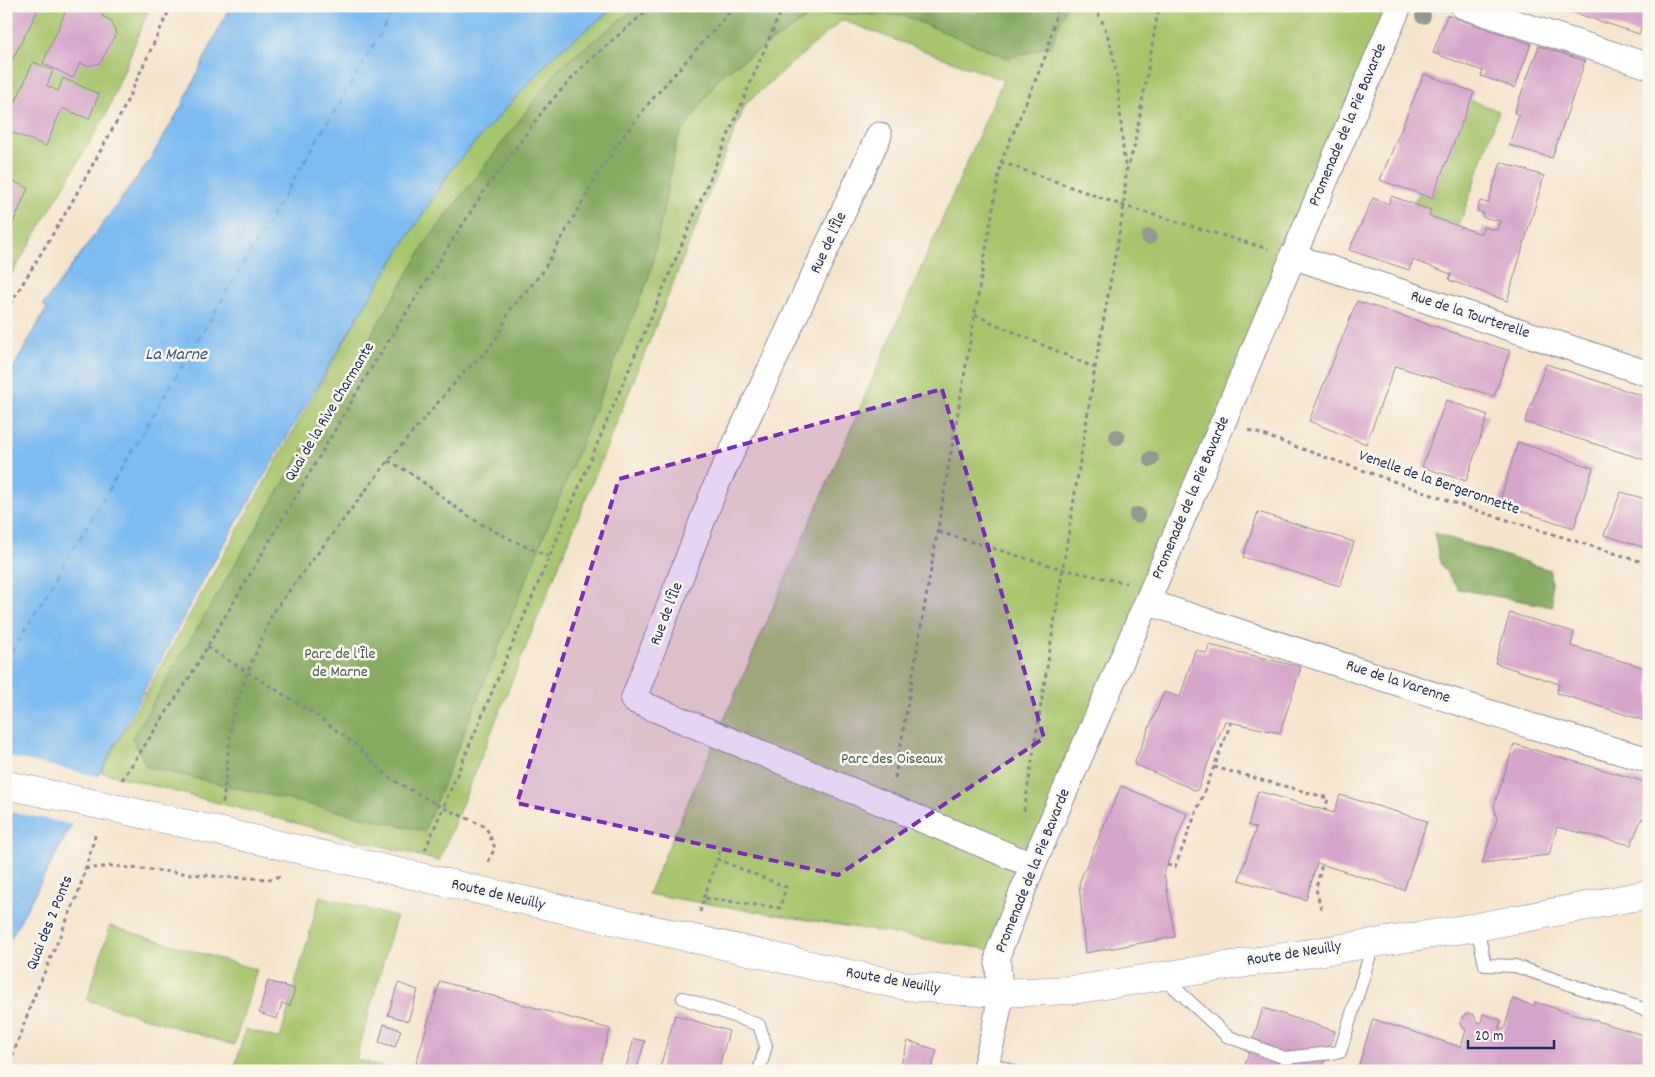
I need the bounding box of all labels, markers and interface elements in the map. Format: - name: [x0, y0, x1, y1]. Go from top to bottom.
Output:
- street label: Promenade de la Pie Bavarde: [1303, 40, 1393, 210]
- street label: Rue de l'Île: [805, 208, 853, 278]
- street label: Rue de la Tourterelle: [1407, 285, 1533, 345]
- street label: Quai de la Rive Charmante: [279, 338, 381, 486]
- water label: La Marne: [145, 343, 208, 368]
- street label: Promenade de la Pie Bavarde: [1146, 413, 1236, 583]
- street label: Venelle de la Bergeronnette: [1355, 445, 1523, 521]
- street label: Rue de l'Île: [644, 579, 690, 649]
- park label: Parc de l'Île de Marne: [304, 643, 376, 684]
- street label: Rue de la Varenne: [1343, 654, 1453, 710]
- park label: Parc des Oiseaux: [841, 748, 943, 771]
- street label: Promenade de la Pie Bavarde: [990, 785, 1076, 957]
- street label: Quai des 2 Ponts: [21, 872, 80, 974]
- street label: Route de Neuilly: [449, 873, 548, 917]
- street label: Route de Neuilly: [1245, 935, 1343, 973]
- street label: Route de Neuilly: [844, 961, 943, 1001]
- scale bar: [1468, 1017, 1554, 1049]
- text: 20 m: [1475, 1026, 1503, 1048]

